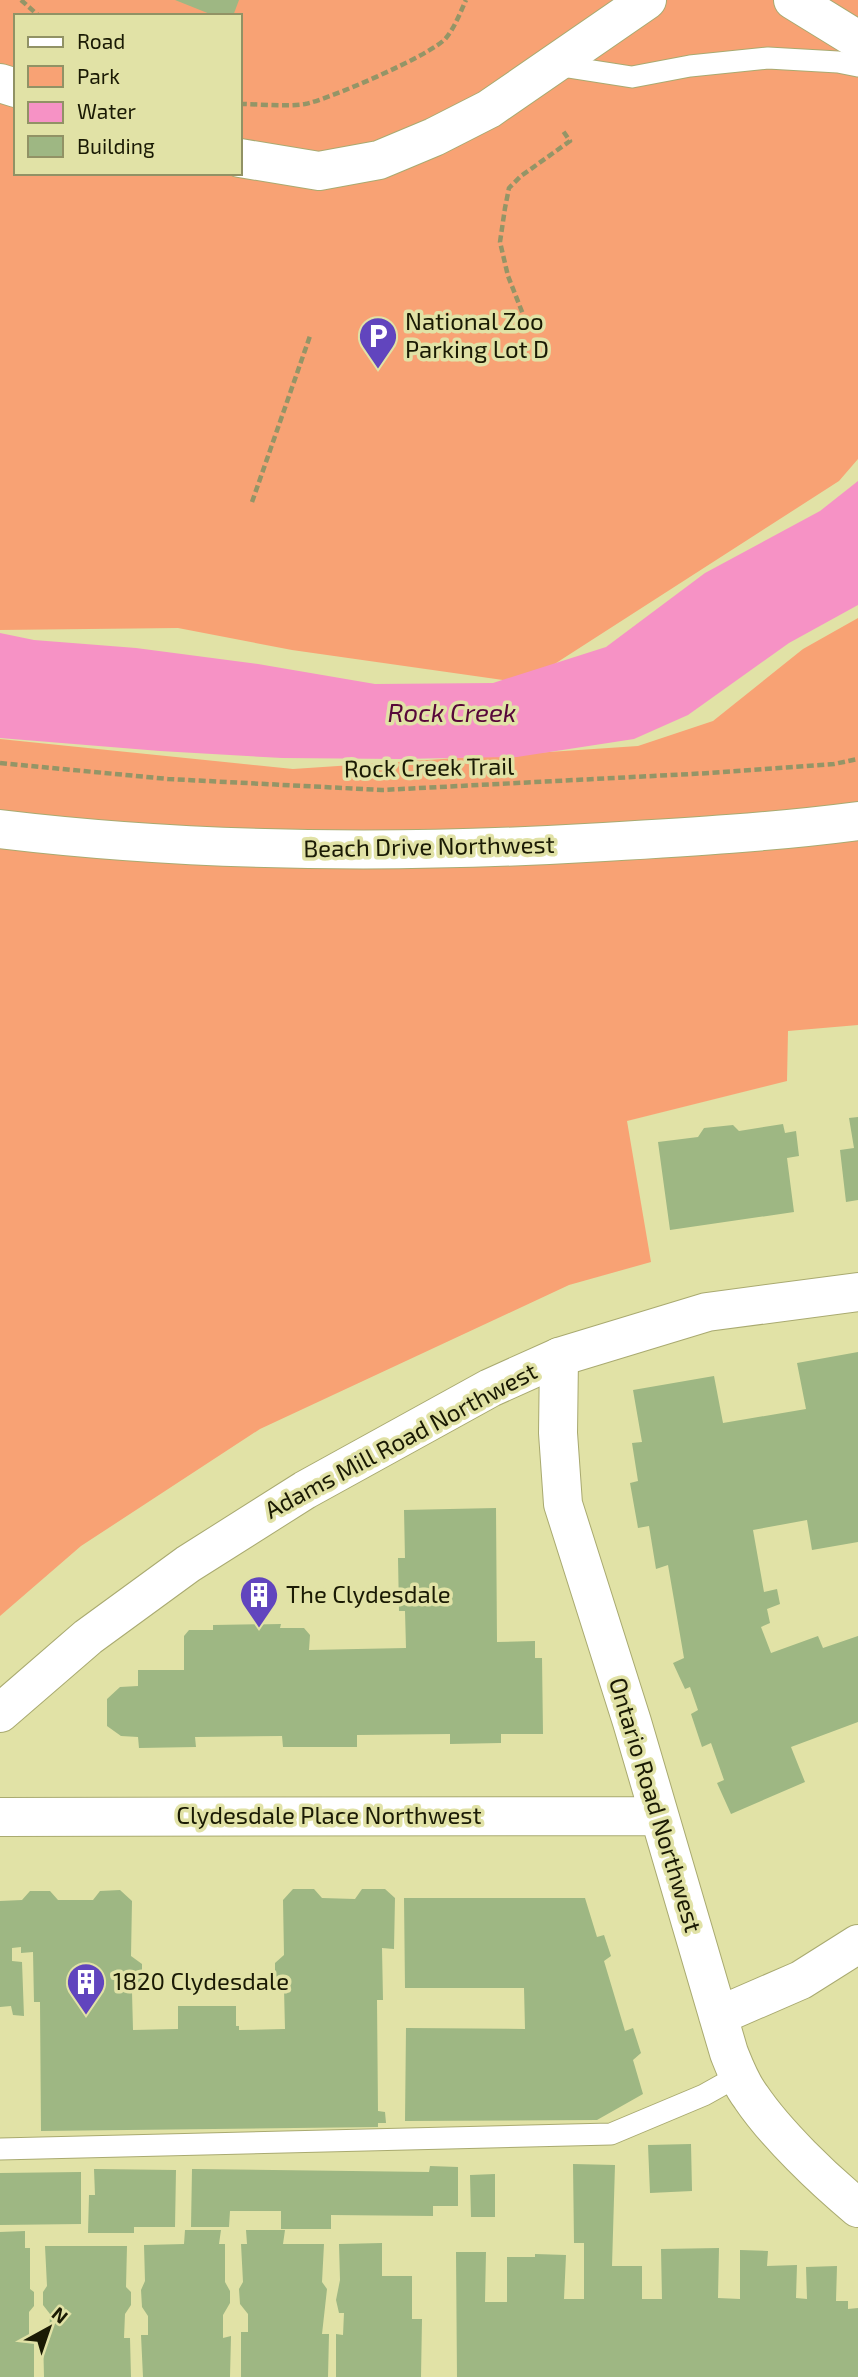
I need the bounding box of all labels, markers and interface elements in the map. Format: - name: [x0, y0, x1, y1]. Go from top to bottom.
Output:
- legend: [14, 14, 242, 175]
- text: Road: [77, 28, 125, 53]
- text: Park: [77, 63, 120, 88]
- text: Water: [77, 98, 136, 123]
- text: Building: [77, 133, 155, 158]
- place label: National Zoo Parking Lot D: [405, 306, 549, 363]
- parking icon: National Zoo Parking Lot D: [357, 315, 399, 370]
- water label: Rock Creek: [388, 696, 516, 727]
- street label: Rock Creek Trail: [343, 751, 514, 782]
- street label: Beach Drive Northwest: [303, 829, 555, 862]
- street label: Adams Mill Road Northwest: [259, 1355, 541, 1524]
- building icon: The Clydesdale: [238, 1574, 280, 1629]
- place label: The Clydesdale: [286, 1579, 451, 1608]
- street label: Ontario Road Northwest: [604, 1674, 709, 1935]
- street label: Clydesdale Place Northwest: [176, 1800, 482, 1829]
- building icon: 1820 Clydesdale: [65, 1961, 107, 2016]
- place label: 1820 Clydesdale: [113, 1966, 289, 1995]
- north arrow: [14, 2293, 84, 2363]
- text: N: [48, 2301, 73, 2328]

